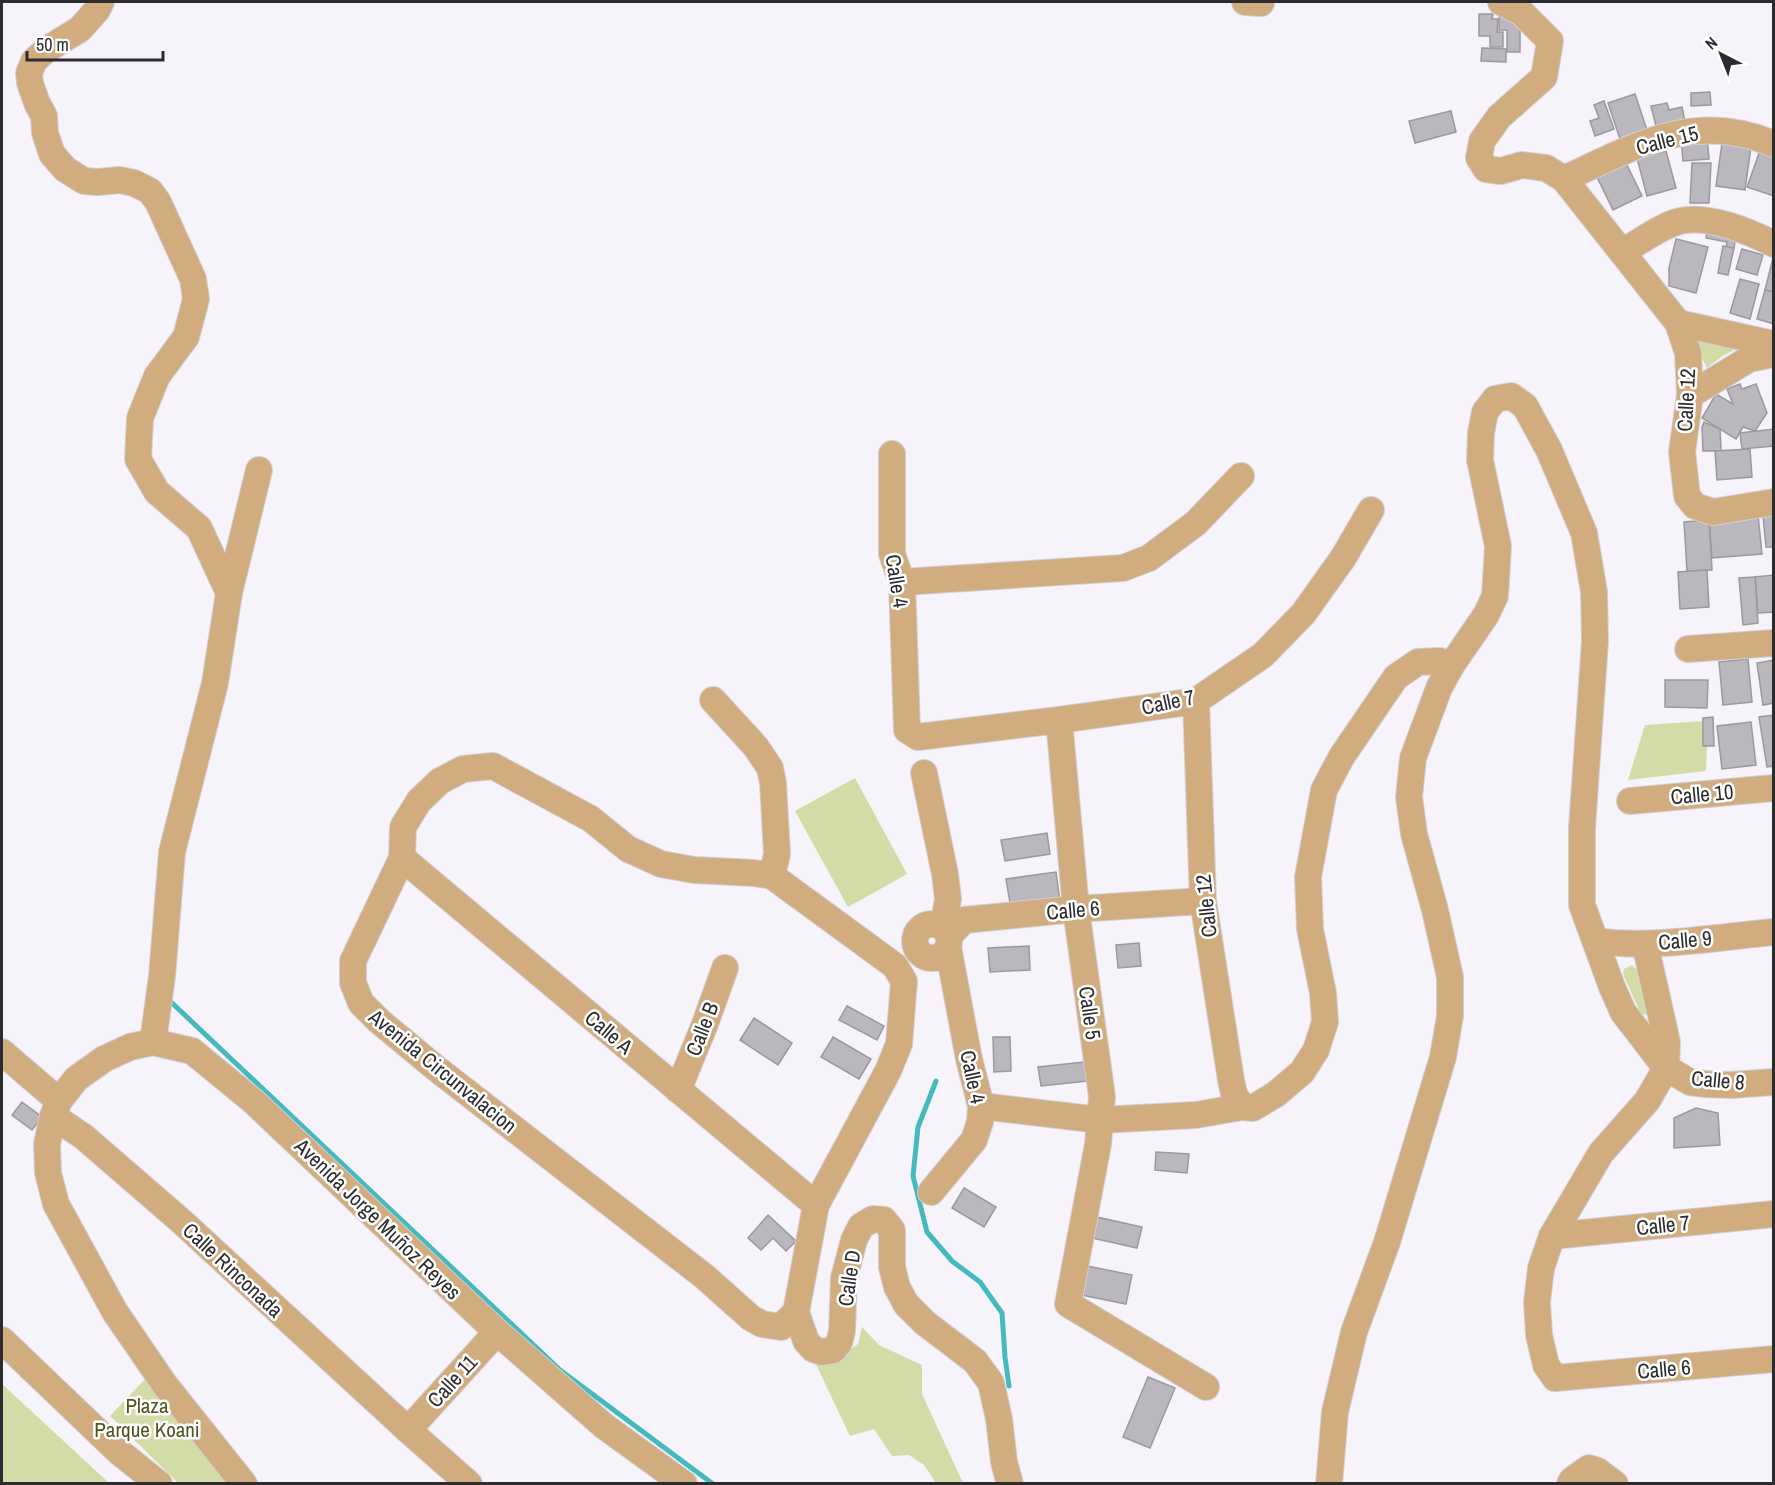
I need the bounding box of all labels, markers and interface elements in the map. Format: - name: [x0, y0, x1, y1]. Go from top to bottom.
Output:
- scale bar: [27, 24, 164, 62]
- north arrow: [1691, 24, 1751, 84]
- text: 50 m: [36, 32, 69, 57]
- text: N: [1700, 32, 1722, 54]
- street label: Calle 15: [1633, 118, 1701, 162]
- street label: Calle 12: [1670, 368, 1702, 432]
- street label: Calle 4: [878, 552, 916, 610]
- street label: Calle 7: [1139, 682, 1197, 722]
- street label: Calle 10: [1669, 777, 1735, 811]
- street label: Calle 12: [1188, 873, 1224, 939]
- street label: Calle 6: [1045, 893, 1101, 927]
- street label: Calle 9: [1657, 923, 1713, 957]
- street label: Calle 5: [1072, 984, 1108, 1042]
- street label: Calle B: [679, 998, 725, 1060]
- street label: Avenida Circunvalacion: [362, 1002, 523, 1140]
- street label: Calle A: [579, 1003, 640, 1061]
- street label: Calle 4: [953, 1048, 993, 1107]
- street label: Calle 8: [1690, 1063, 1746, 1097]
- street label: Avenida Jorge Muñoz Reyes: [288, 1131, 467, 1306]
- street label: Calle 7: [1635, 1208, 1691, 1242]
- street label: Calle Rinconada: [177, 1216, 290, 1324]
- street label: Calle D: [831, 1248, 867, 1308]
- street label: Calle 11: [421, 1348, 484, 1414]
- street label: Calle 6: [1636, 1352, 1692, 1386]
- park label: Plaza Parque Koani: [94, 1391, 200, 1444]

